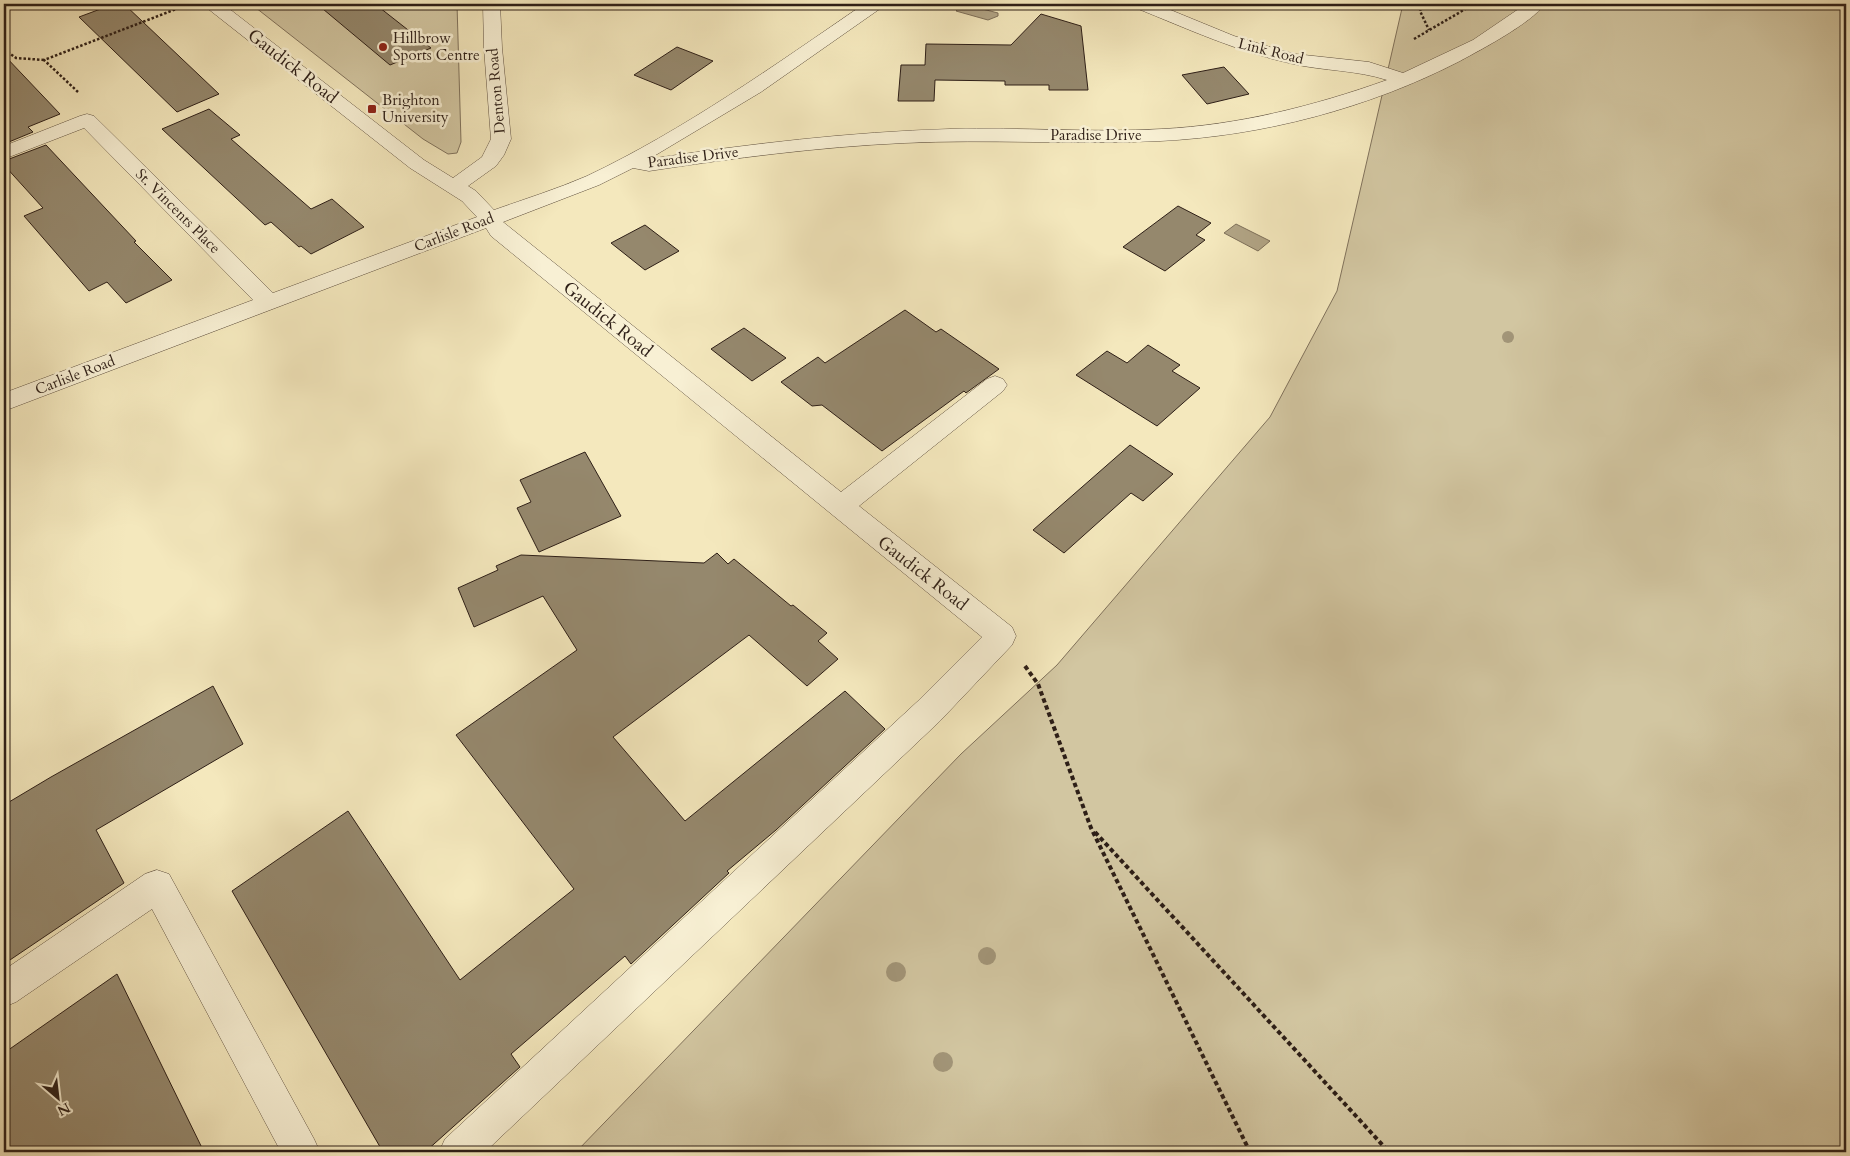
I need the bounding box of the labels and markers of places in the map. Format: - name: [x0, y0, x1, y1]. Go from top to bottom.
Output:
- place label: Hillbrow Sports Centre: [393, 28, 480, 65]
- marker: Hillbrow Sports Centre: [377, 41, 389, 53]
- place label: Brighton University: [382, 90, 449, 127]
- marker: Brighton University: [366, 103, 378, 115]

